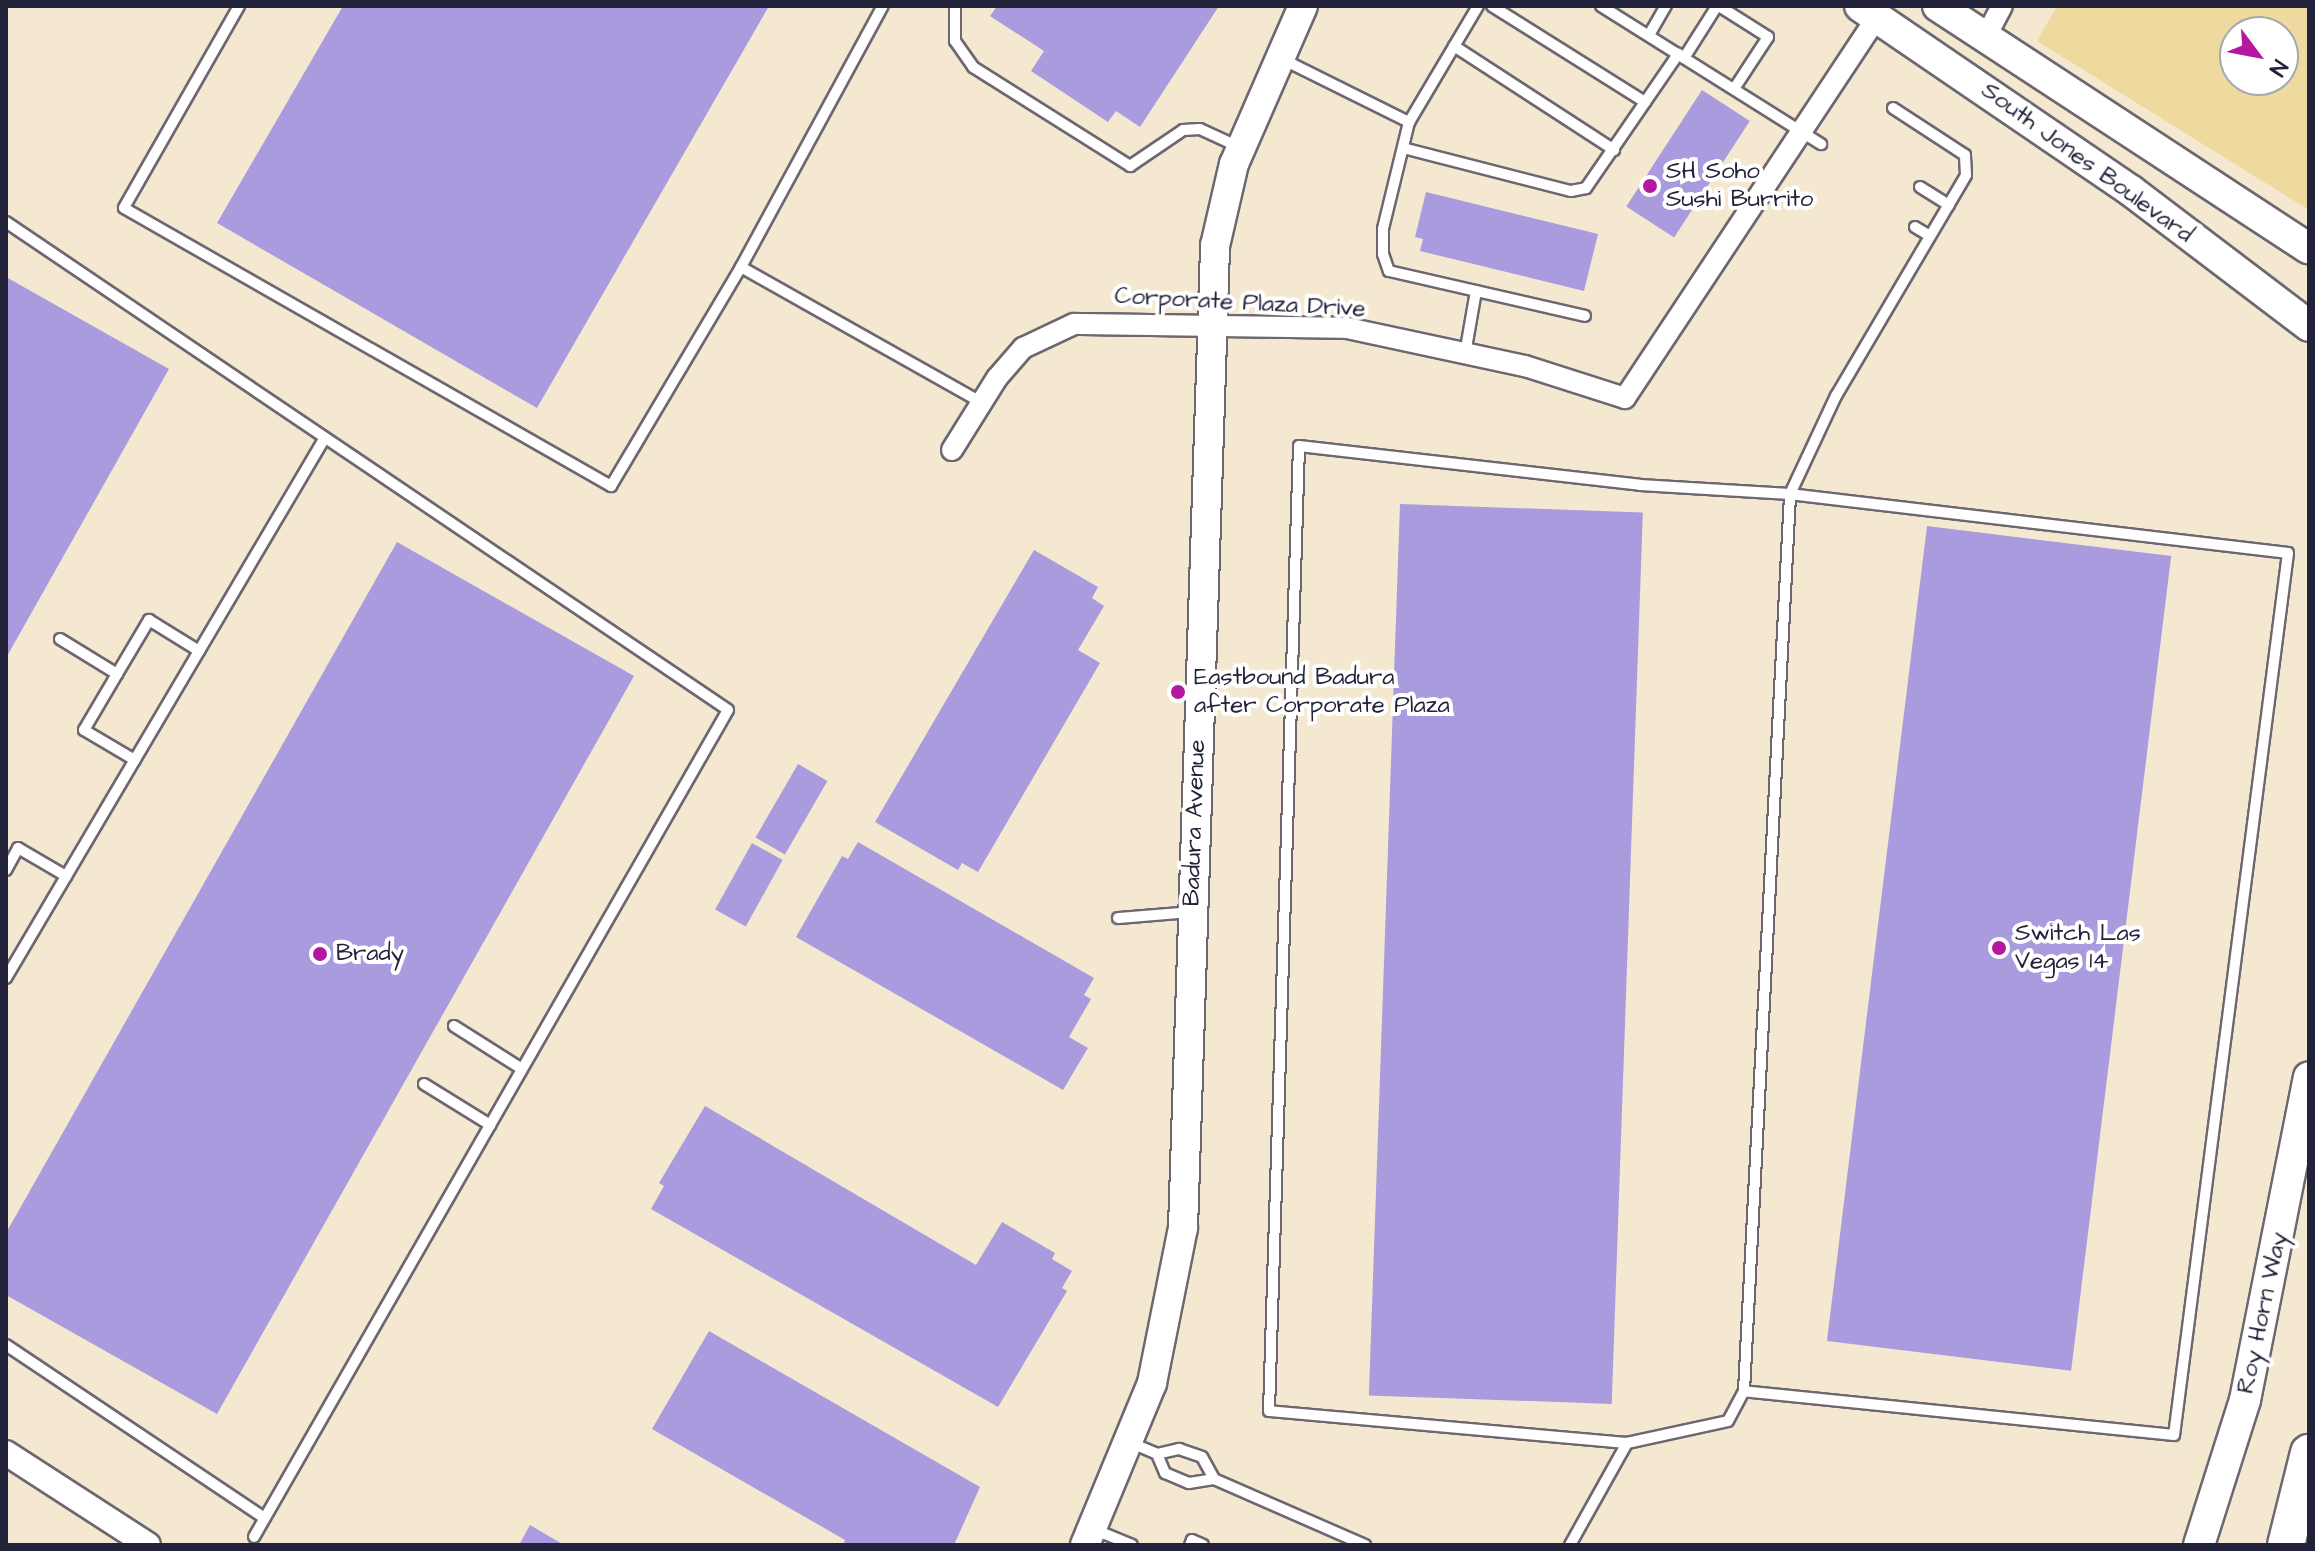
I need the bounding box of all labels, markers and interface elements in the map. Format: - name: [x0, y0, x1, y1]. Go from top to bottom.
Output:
- north arrow: [2219, 16, 2299, 96]
- text: N: [2261, 54, 2295, 82]
- street label: South Jones Boulevard: [1975, 76, 2199, 250]
- place label: SH Soho Sushi Burrito: [1666, 158, 1813, 214]
- marker: SH Soho Sushi Burrito: [1641, 177, 1659, 195]
- street label: Corporate Plaza Drive: [1114, 282, 1366, 324]
- place label: Eastbound Badura after Corporate Plaza: [1194, 664, 1450, 720]
- marker: Eastbound Badura after Corporate Plaza: [1169, 683, 1187, 701]
- street label: Badura Avenue: [1178, 739, 1212, 907]
- place label: Switch Las Vegas 14: [2015, 920, 2141, 976]
- marker: Switch Las Vegas 14: [1990, 939, 2008, 957]
- place label: Brady: [336, 940, 404, 968]
- marker: Brady: [311, 945, 329, 963]
- street label: Roy Horn Way: [2232, 1230, 2294, 1396]

